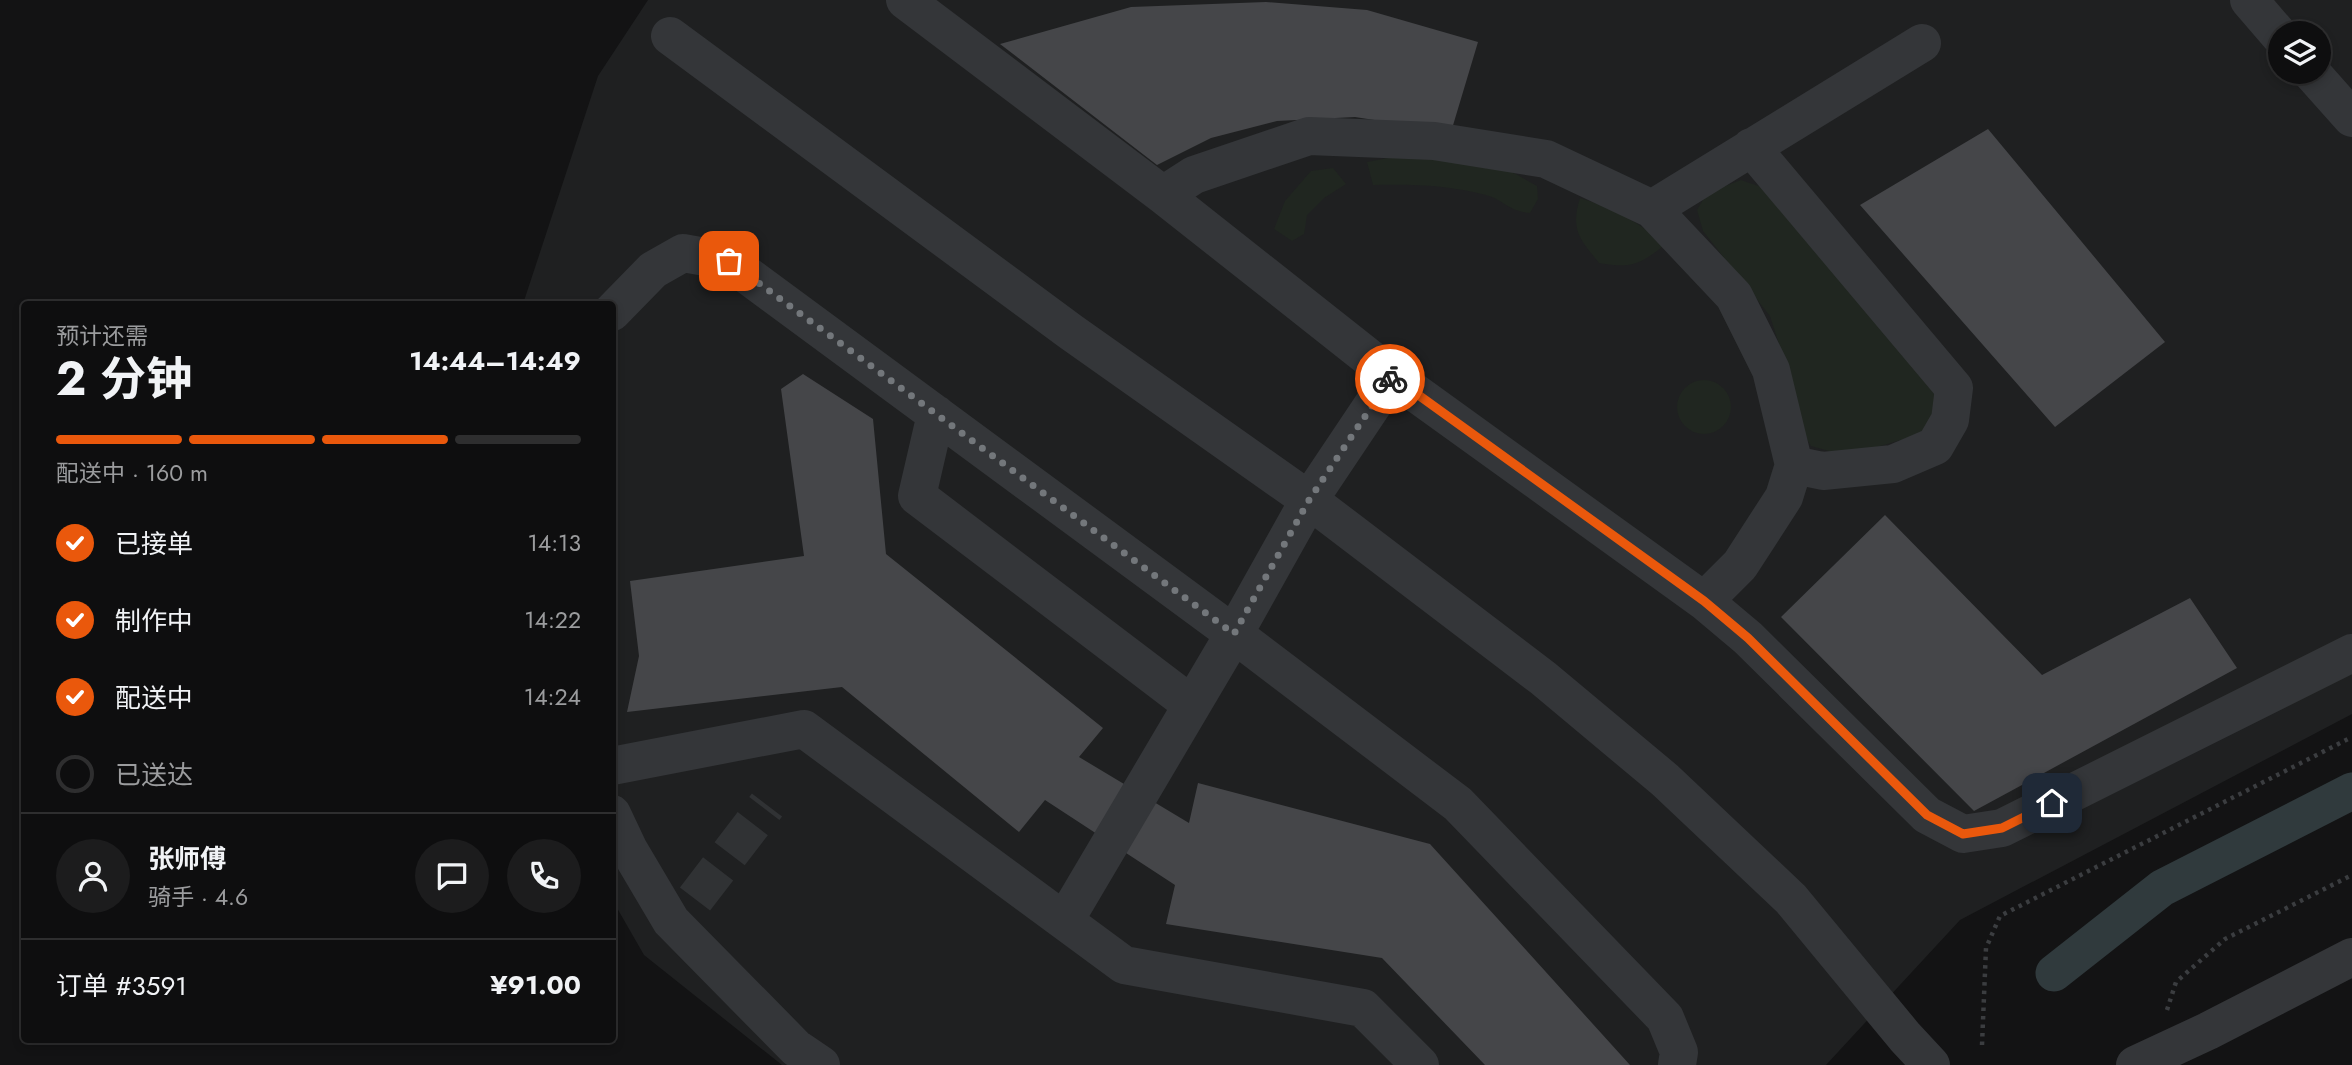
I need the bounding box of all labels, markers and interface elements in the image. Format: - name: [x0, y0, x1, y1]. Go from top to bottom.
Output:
- map controls: [2268, 21, 2331, 84]
- button: layers: [2268, 21, 2331, 84]
- pin: [699, 231, 759, 291]
- icon: bag: [710, 242, 748, 280]
- text: 预计还需: [56, 319, 148, 353]
- text: 14:44–14:49: [409, 342, 581, 380]
- courier: [1355, 344, 1425, 414]
- text: 2 分钟: [56, 346, 192, 412]
- icon: bike: [1371, 360, 1409, 398]
- text: 配送中 · 160 m: [56, 456, 208, 490]
- icon: check: [56, 524, 94, 562]
- text: 已接单: [115, 525, 193, 563]
- text: 14:13: [527, 526, 581, 560]
- icon: check: [56, 601, 94, 639]
- text: 制作中: [115, 602, 193, 640]
- text: 14:22: [524, 603, 581, 637]
- icon: check: [56, 678, 94, 716]
- text: 配送中: [115, 679, 193, 717]
- text: 14:24: [524, 680, 581, 714]
- text: 已送达: [115, 756, 193, 794]
- pin: [2022, 773, 2082, 833]
- icon: home: [2033, 784, 2071, 822]
- button: person: [56, 839, 130, 913]
- button: chat: [415, 839, 489, 913]
- button: phone: [507, 839, 581, 913]
- text: 张师傅: [148, 840, 226, 878]
- text: 骑手 · 4.6: [148, 880, 248, 914]
- text: ¥91.00: [490, 966, 581, 1004]
- text: 订单 #3591: [56, 967, 187, 1005]

